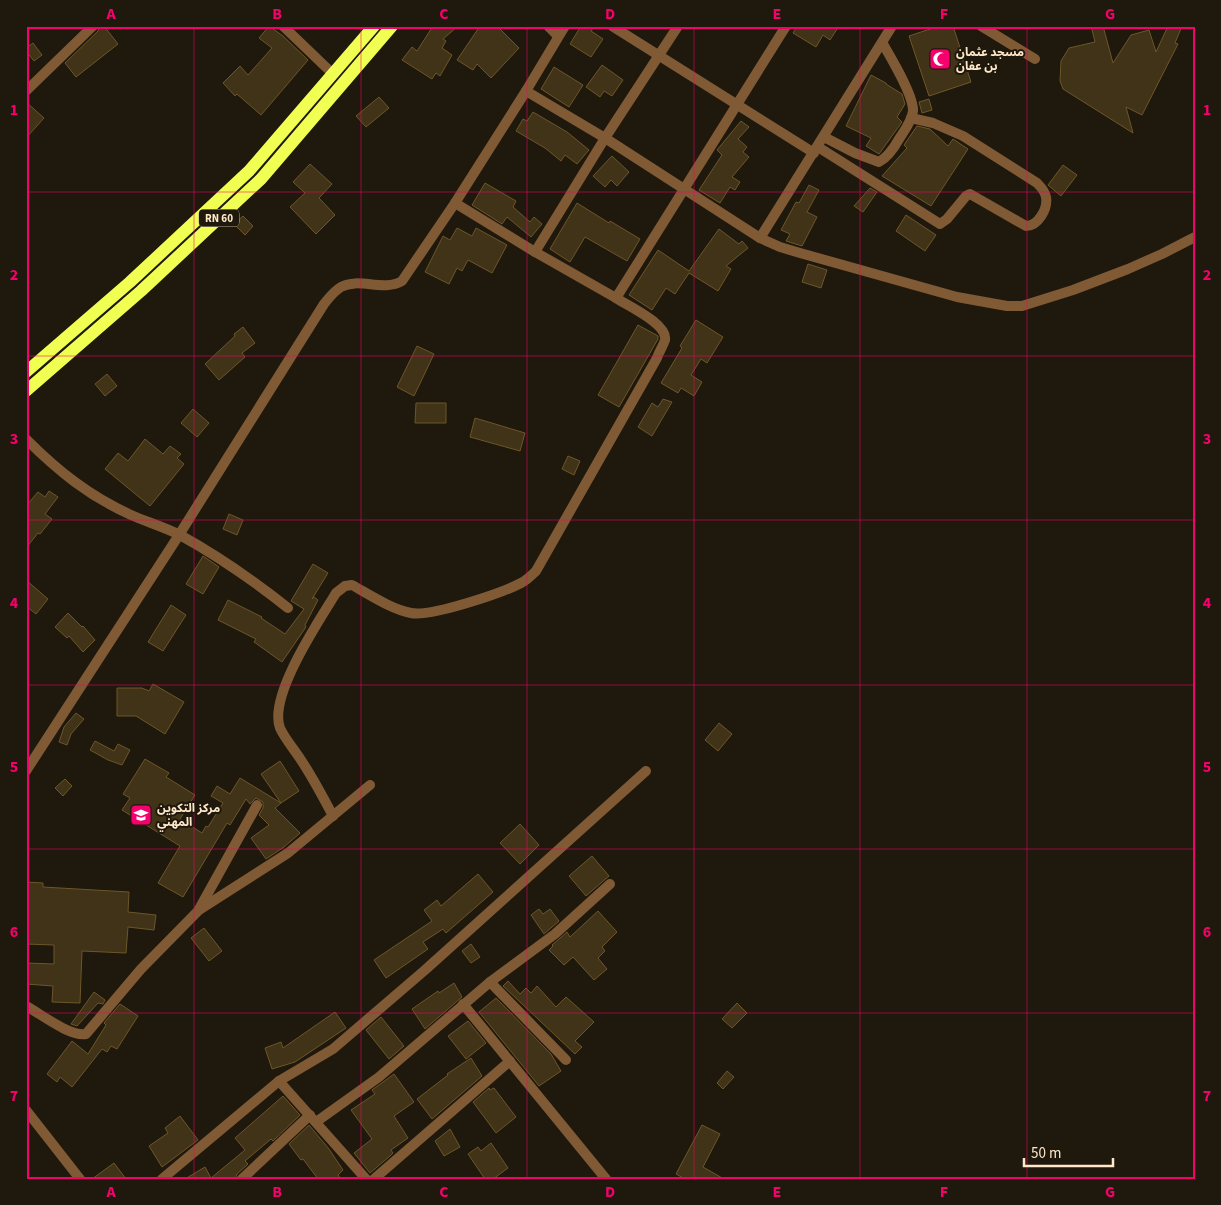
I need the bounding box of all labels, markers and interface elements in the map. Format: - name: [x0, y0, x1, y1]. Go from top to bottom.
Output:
- text: A: [105, 3, 116, 25]
- text: B: [272, 3, 282, 25]
- text: C: [439, 3, 449, 25]
- text: D: [605, 3, 615, 25]
- text: E: [773, 3, 781, 25]
- text: F: [940, 3, 948, 25]
- text: G: [1105, 3, 1115, 25]
- place label: مسجد عثمان بن عفان: [956, 44, 1024, 75]
- mosque icon: مسجد عثمان بن عفان: [928, 47, 952, 71]
- text: 1: [10, 99, 18, 121]
- text: 1: [1203, 99, 1211, 121]
- road number: RN 60: [199, 210, 239, 227]
- text: 2: [10, 264, 18, 286]
- text: 2: [1203, 264, 1211, 286]
- text: 3: [10, 428, 18, 450]
- text: 3: [1203, 428, 1211, 450]
- text: 4: [10, 592, 19, 614]
- text: 4: [1203, 592, 1212, 614]
- text: 5: [10, 756, 18, 778]
- text: 5: [1203, 756, 1211, 778]
- place label: مركز التكوين المهني: [157, 800, 220, 832]
- school or university icon: مركز التكوين المهني: [129, 803, 153, 827]
- text: 6: [10, 921, 18, 943]
- text: 6: [1203, 921, 1211, 943]
- text: 7: [10, 1085, 18, 1107]
- text: 7: [1203, 1085, 1211, 1107]
- scale bar: [1024, 1135, 1112, 1167]
- text: 50 m: [1031, 1143, 1061, 1164]
- text: A: [105, 1181, 116, 1203]
- text: B: [272, 1181, 282, 1203]
- text: C: [439, 1181, 449, 1203]
- text: D: [605, 1181, 615, 1203]
- text: E: [773, 1181, 781, 1203]
- text: F: [940, 1181, 948, 1203]
- text: G: [1105, 1181, 1115, 1203]

